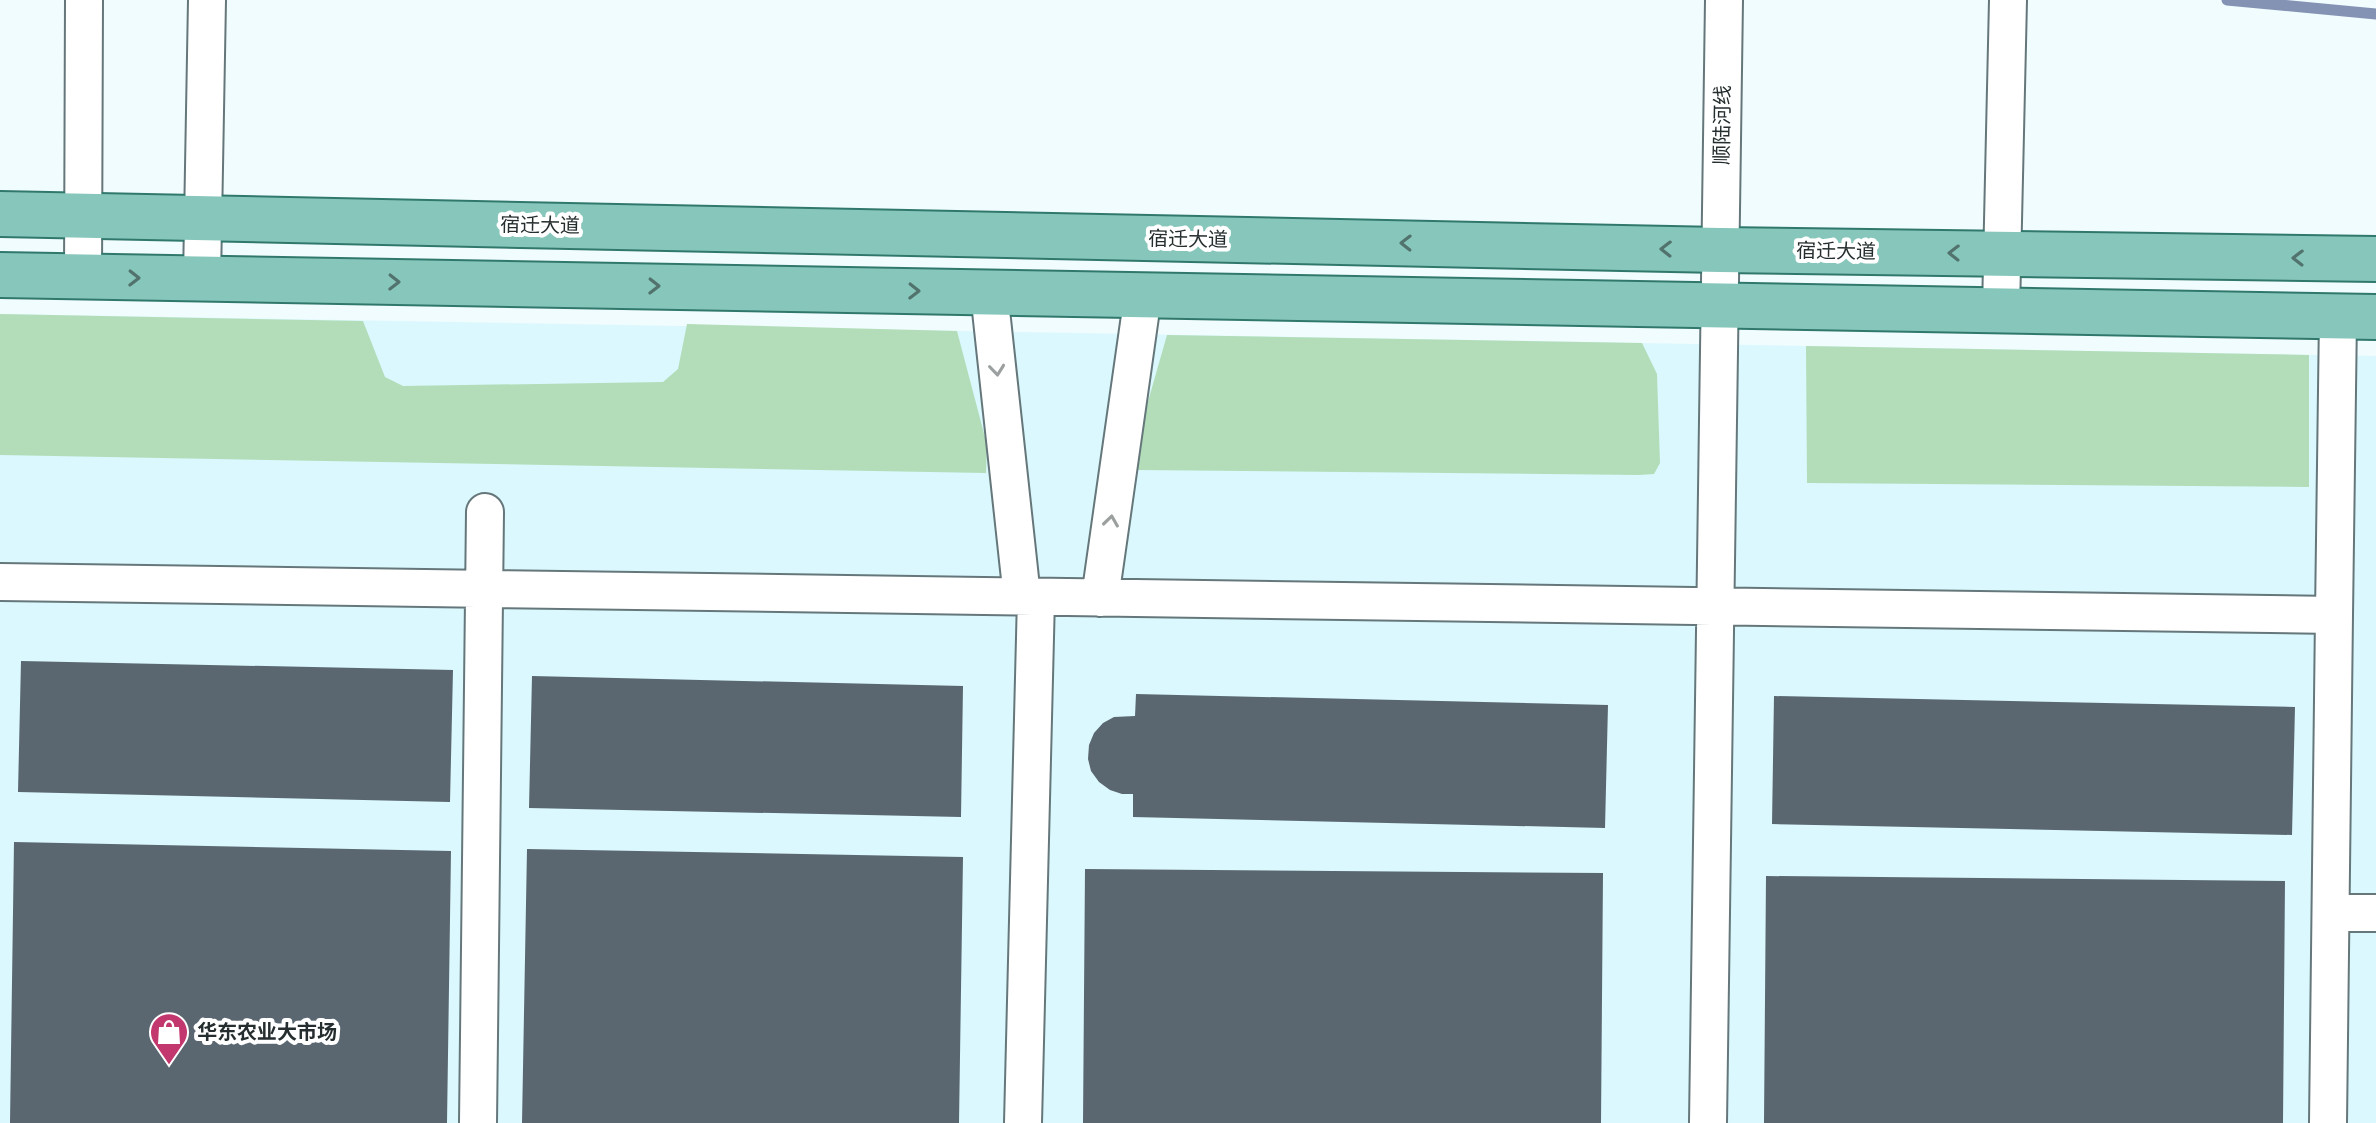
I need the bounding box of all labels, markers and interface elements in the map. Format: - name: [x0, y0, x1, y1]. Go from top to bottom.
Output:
- street label: 顺陆河线: [1708, 85, 1736, 165]
- street label: 宿迁大道: [500, 211, 580, 239]
- street label: 宿迁大道: [1148, 225, 1228, 253]
- one-way arrow: [1399, 235, 1412, 252]
- street label: 宿迁大道: [1796, 237, 1876, 265]
- one-way arrow: [1659, 240, 1672, 257]
- one-way arrow: [1947, 244, 1960, 261]
- one-way arrow: [2291, 249, 2304, 266]
- one-way arrow: [128, 269, 141, 286]
- one-way arrow: [388, 273, 401, 291]
- one-way arrow: [648, 278, 661, 295]
- one-way arrow: [908, 282, 921, 300]
- one-way arrow: [989, 364, 1006, 377]
- one-way arrow: [1102, 514, 1119, 528]
- shop icon: 华东农业大市场: [148, 1011, 190, 1066]
- place label: 华东农业大市场: [197, 1019, 337, 1045]

